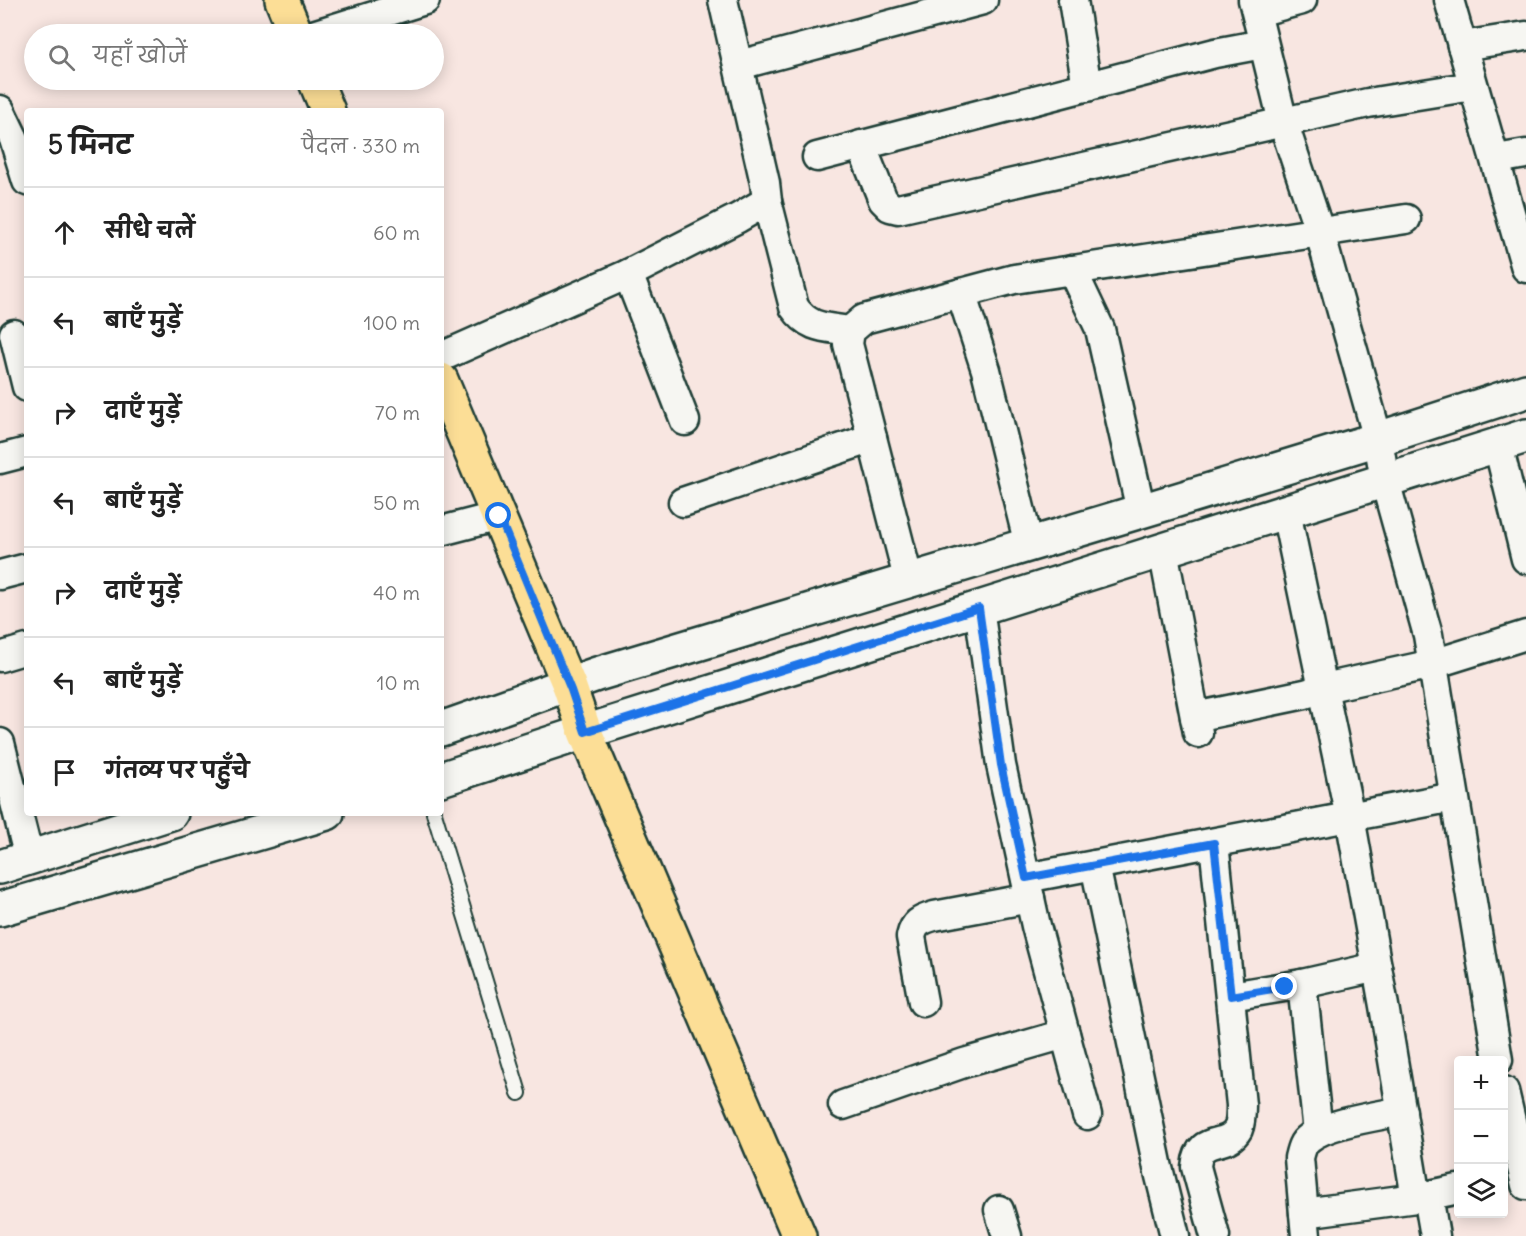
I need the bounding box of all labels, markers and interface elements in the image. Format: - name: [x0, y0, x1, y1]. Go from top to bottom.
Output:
- search box: [24, 24, 444, 90]
- icon: search: [45, 41, 78, 74]
- text: यहाँ खोजें: [93, 41, 187, 69]
- text: 5 मिनट: [48, 128, 132, 161]
- text: पैदल · 330 m: [302, 133, 420, 158]
- icon: ahead: [48, 216, 81, 249]
- text: सीधे चलें: [105, 216, 195, 244]
- text: 60 m: [373, 220, 420, 245]
- icon: left: [48, 306, 81, 339]
- text: बाएँ मुड़ें: [105, 306, 182, 334]
- text: 100 m: [363, 310, 420, 335]
- icon: right: [48, 396, 81, 429]
- text: दाएँ मुड़ें: [105, 396, 181, 424]
- text: 70 m: [375, 400, 420, 425]
- icon: left: [48, 486, 81, 519]
- text: बाएँ मुड़ें: [105, 486, 182, 514]
- text: 50 m: [373, 490, 420, 515]
- route start: [485, 502, 511, 528]
- icon: right: [48, 576, 81, 609]
- text: दाएँ मुड़ें: [105, 576, 181, 604]
- text: 40 m: [373, 580, 420, 605]
- icon: left: [48, 666, 81, 699]
- text: बाएँ मुड़ें: [105, 666, 182, 694]
- text: 10 m: [377, 670, 420, 695]
- icon: arrive: [48, 756, 81, 789]
- text: गंतव्य पर पहुँचे: [105, 756, 249, 784]
- route end: [1271, 973, 1297, 999]
- map controls: [1454, 1056, 1508, 1218]
- button: +: [1454, 1056, 1508, 1110]
- button: −: [1454, 1110, 1508, 1164]
- button: layers: [1454, 1164, 1508, 1218]

